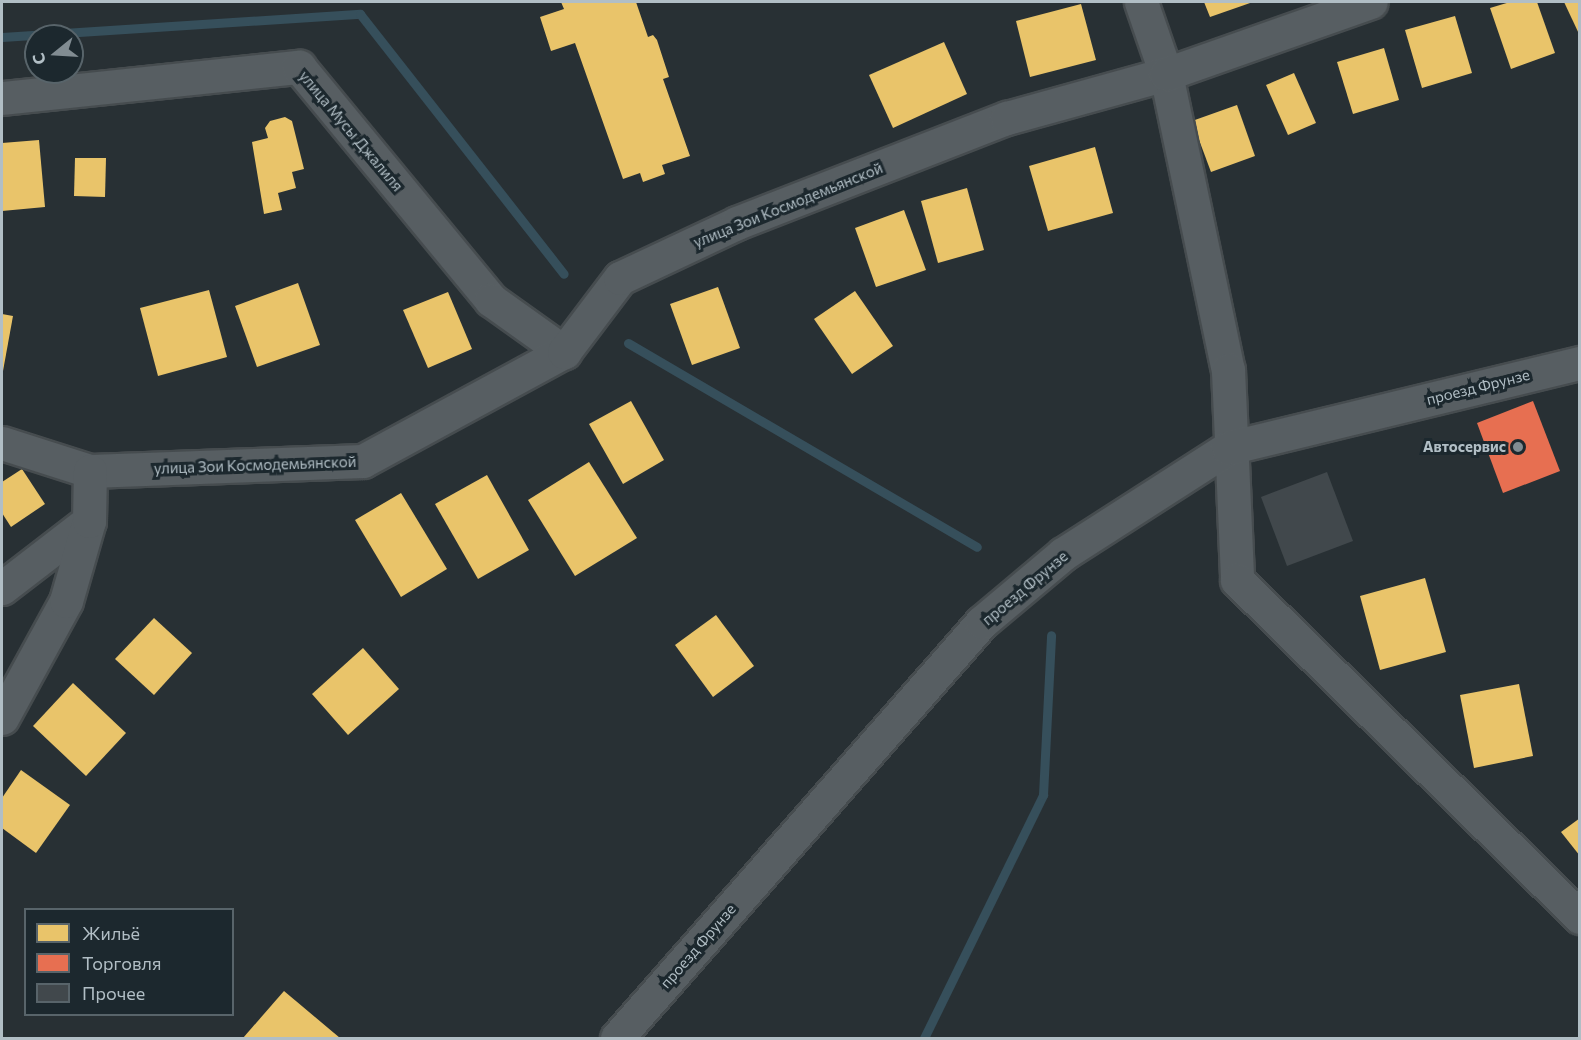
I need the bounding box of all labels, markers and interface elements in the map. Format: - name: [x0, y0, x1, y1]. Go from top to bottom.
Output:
- north arrow: [24, 24, 84, 84]
- text: С: [28, 51, 49, 67]
- street label: улица Мусы Джалиля: [295, 67, 407, 195]
- street label: улица Зои Космодемьянской: [691, 159, 885, 251]
- street label: проезд Фрунзе: [1424, 365, 1532, 409]
- place label: Автосервис: [1423, 438, 1506, 456]
- marker: Автосервис: [1511, 440, 1525, 454]
- street label: улица Зои Космодемьянской: [153, 452, 357, 478]
- street label: проезд Фрунзе: [979, 547, 1071, 629]
- street label: проезд Фрунзе: [656, 900, 740, 992]
- legend: [24, 908, 234, 1016]
- text: Жильё: [82, 922, 140, 944]
- text: Торговля: [82, 952, 161, 974]
- text: Прочее: [82, 982, 145, 1004]

